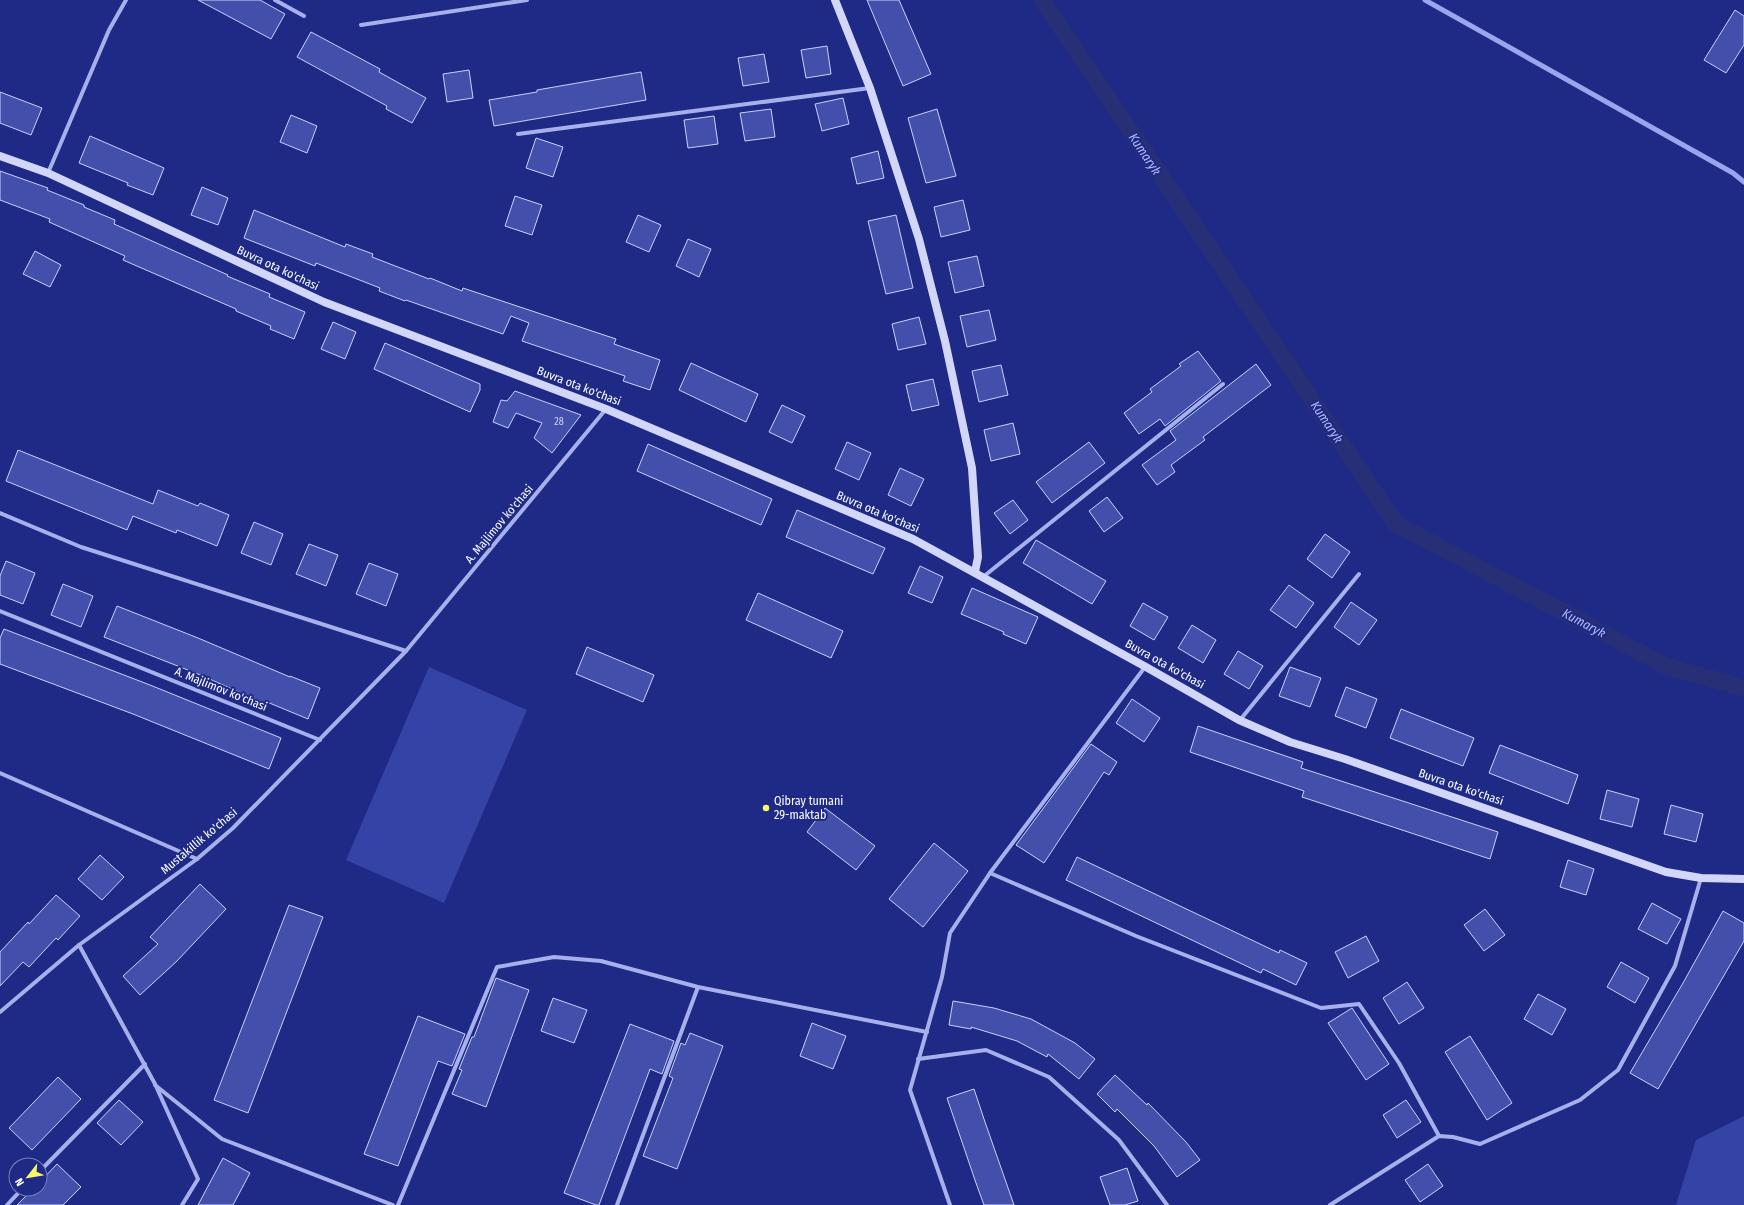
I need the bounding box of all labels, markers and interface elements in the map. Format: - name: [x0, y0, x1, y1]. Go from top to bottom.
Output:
- water label: Kumaryk: [1126, 130, 1165, 178]
- street label: Buvra ota ko'chasi: [235, 243, 321, 293]
- street label: Buvra ota ko'chasi: [535, 364, 623, 408]
- water label: Kumaryk: [1308, 398, 1347, 446]
- house number: 28: [554, 416, 564, 428]
- street label: A. Majlimov ko'chasi: [462, 482, 536, 566]
- street label: Buvra ota ko'chasi: [834, 488, 922, 536]
- water label: Kumaryk: [1560, 605, 1609, 641]
- street label: Buvra ota ko'chasi: [1123, 636, 1207, 692]
- street label: A. Majlimov ko'chasi: [173, 664, 269, 714]
- street label: Buvra ota ko'chasi: [1417, 766, 1505, 808]
- place label: Qibray tumani 29-maktab: [774, 794, 843, 822]
- marker: Qibray tumani 29-maktab: [761, 803, 771, 813]
- street label: Mustakillik ko'chasi: [158, 805, 240, 877]
- north arrow: [8, 1157, 48, 1197]
- text: N: [13, 1176, 27, 1188]

